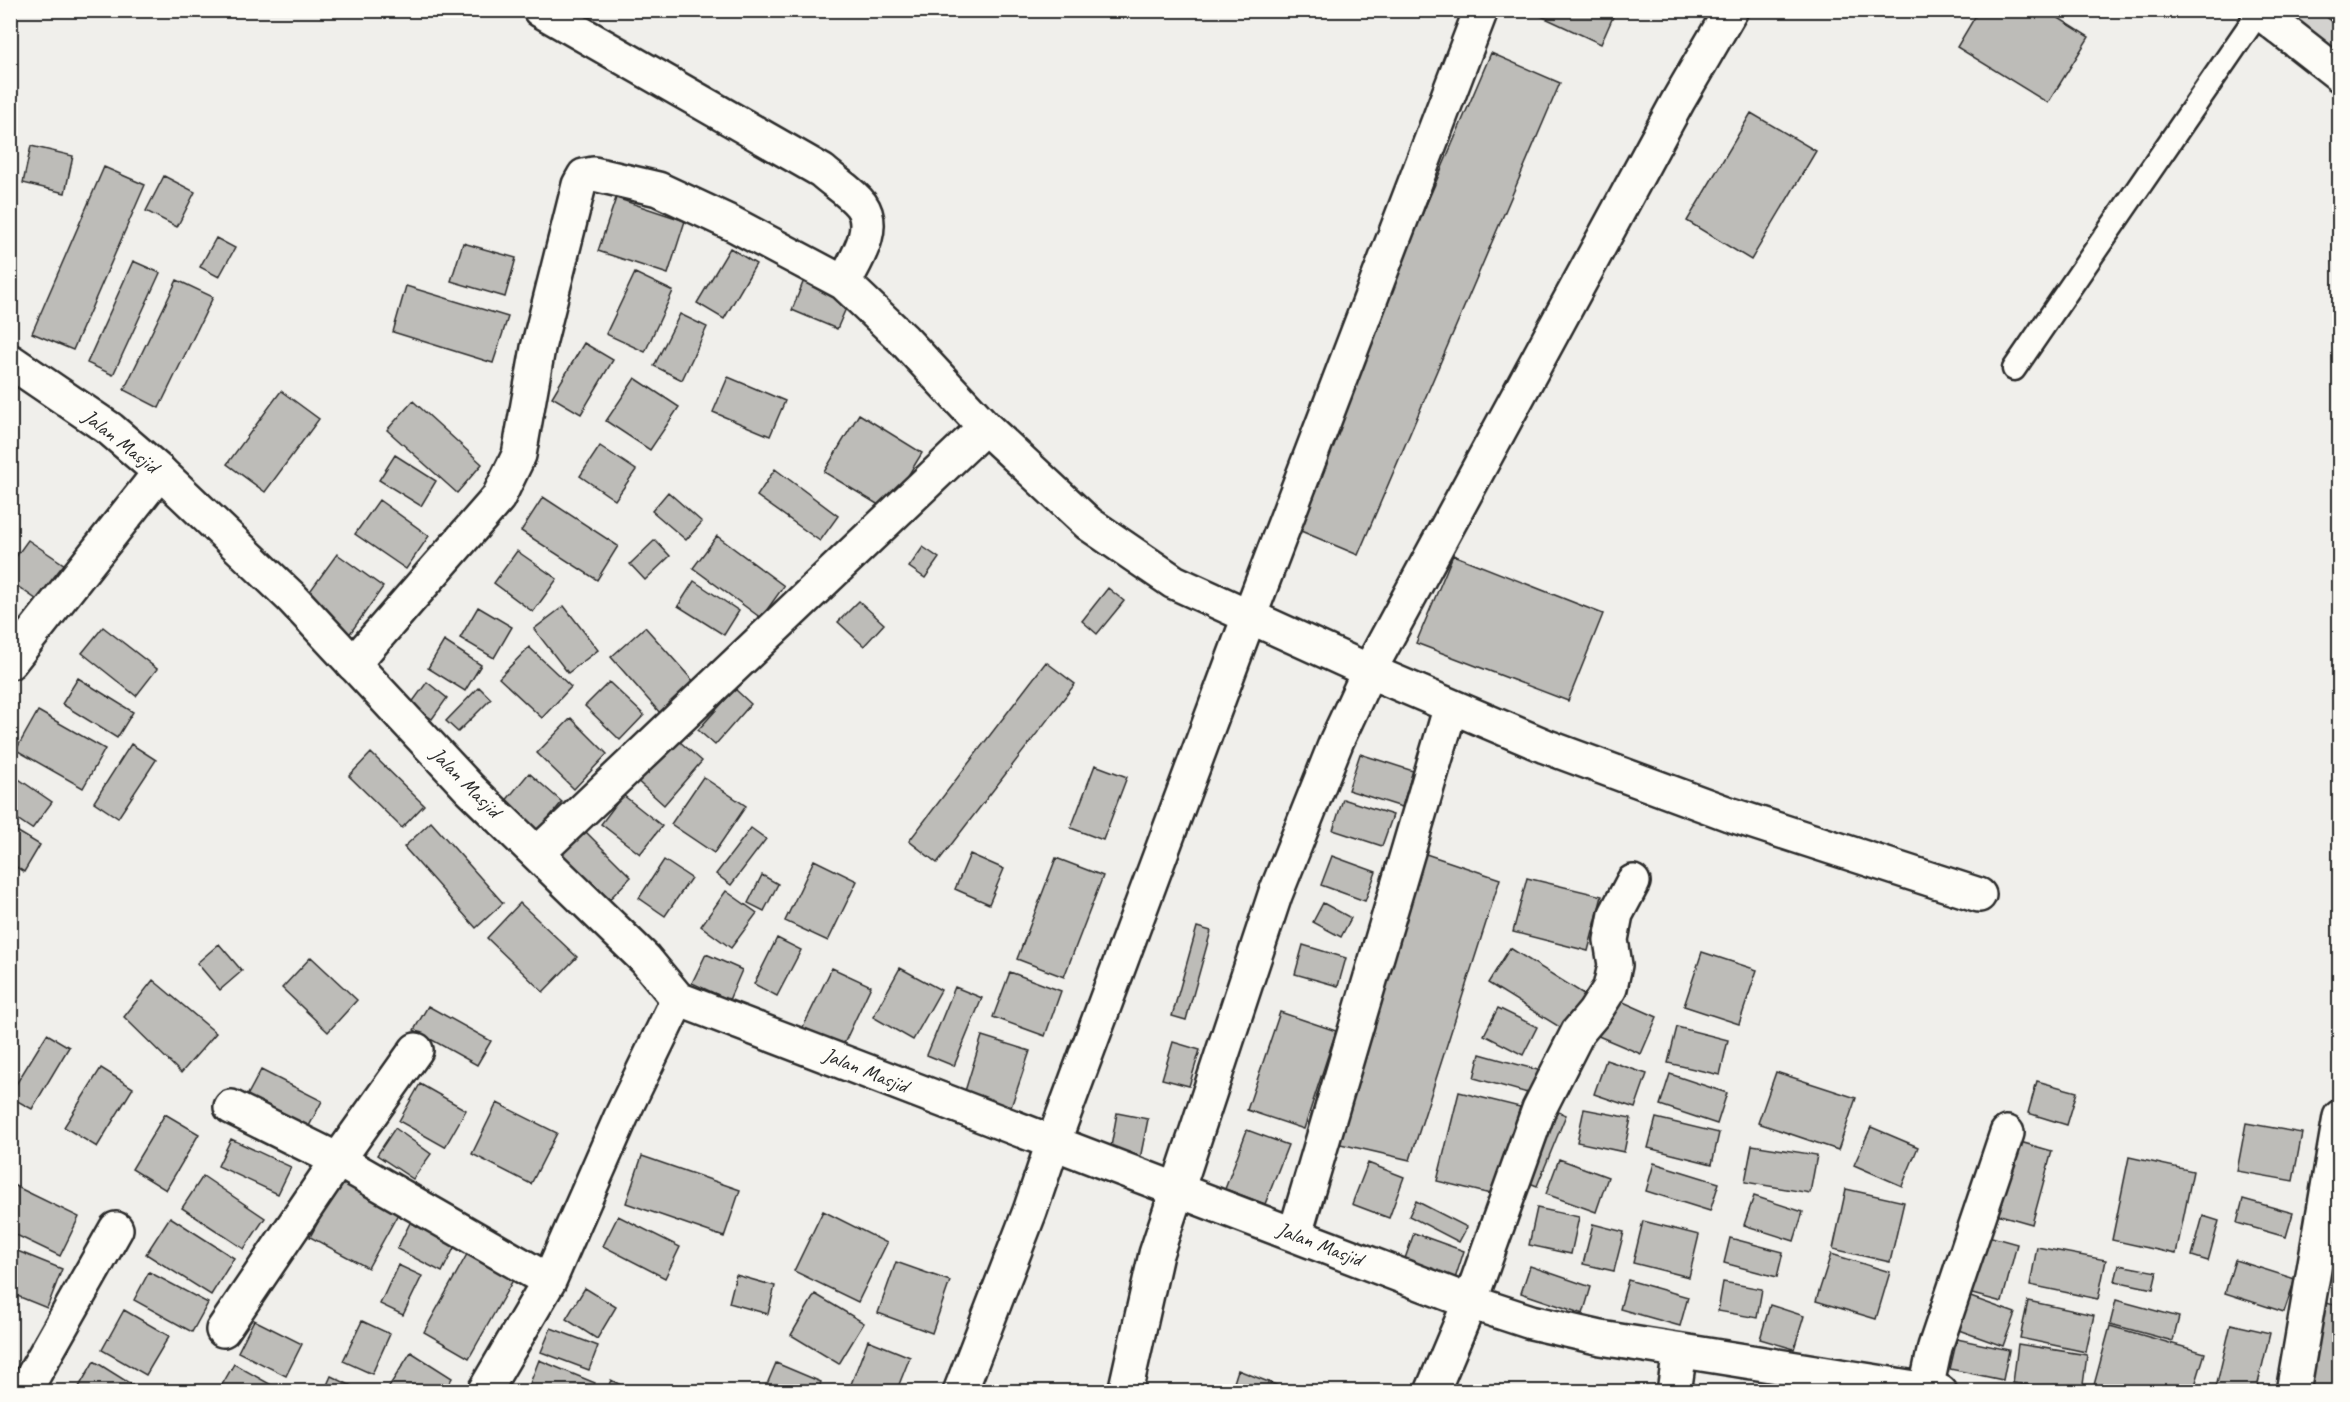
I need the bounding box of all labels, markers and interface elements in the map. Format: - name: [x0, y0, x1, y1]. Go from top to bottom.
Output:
- street label: Jalan Masjid: [77, 403, 167, 481]
- street label: Jalan Masjid: [425, 741, 509, 825]
- street label: Jalan Masjid: [819, 1041, 916, 1100]
- street label: Jalan Masjid: [1273, 1216, 1370, 1273]

